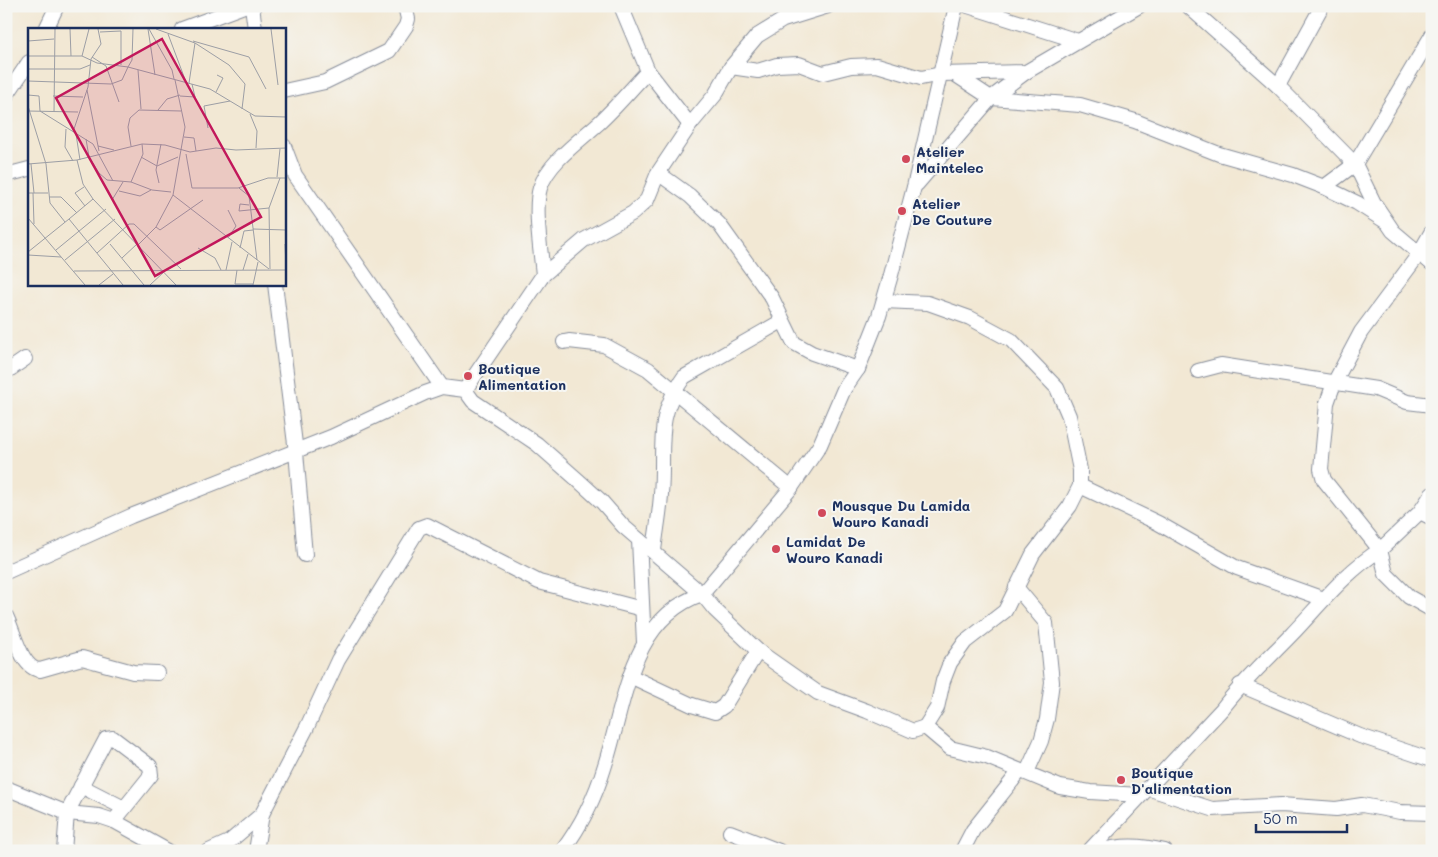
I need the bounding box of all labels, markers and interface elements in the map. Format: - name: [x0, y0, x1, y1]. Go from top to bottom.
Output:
- inset map: [28, 28, 285, 285]
- place label: Atelier Maintelec: [916, 142, 984, 177]
- marker: Atelier Maintelec: [900, 153, 912, 165]
- place label: Atelier De Couture: [912, 194, 992, 229]
- marker: Atelier De Couture: [896, 205, 908, 217]
- place label: Boutique Alimentation: [478, 359, 566, 394]
- marker: Boutique Alimentation: [462, 370, 474, 382]
- place label: Mousque Du Lamida Wouro Kanadi: [832, 496, 971, 531]
- marker: Mousque Du Lamida Wouro Kanadi: [816, 507, 828, 519]
- place label: Lamidat De Wouro Kanadi: [786, 532, 883, 567]
- marker: Lamidat De Wouro Kanadi: [770, 543, 782, 555]
- place label: Boutique D'alimentation: [1131, 763, 1232, 798]
- marker: Boutique D'alimentation: [1115, 774, 1127, 786]
- scale bar: [1256, 802, 1347, 834]
- text: 50 m: [1263, 808, 1298, 828]

